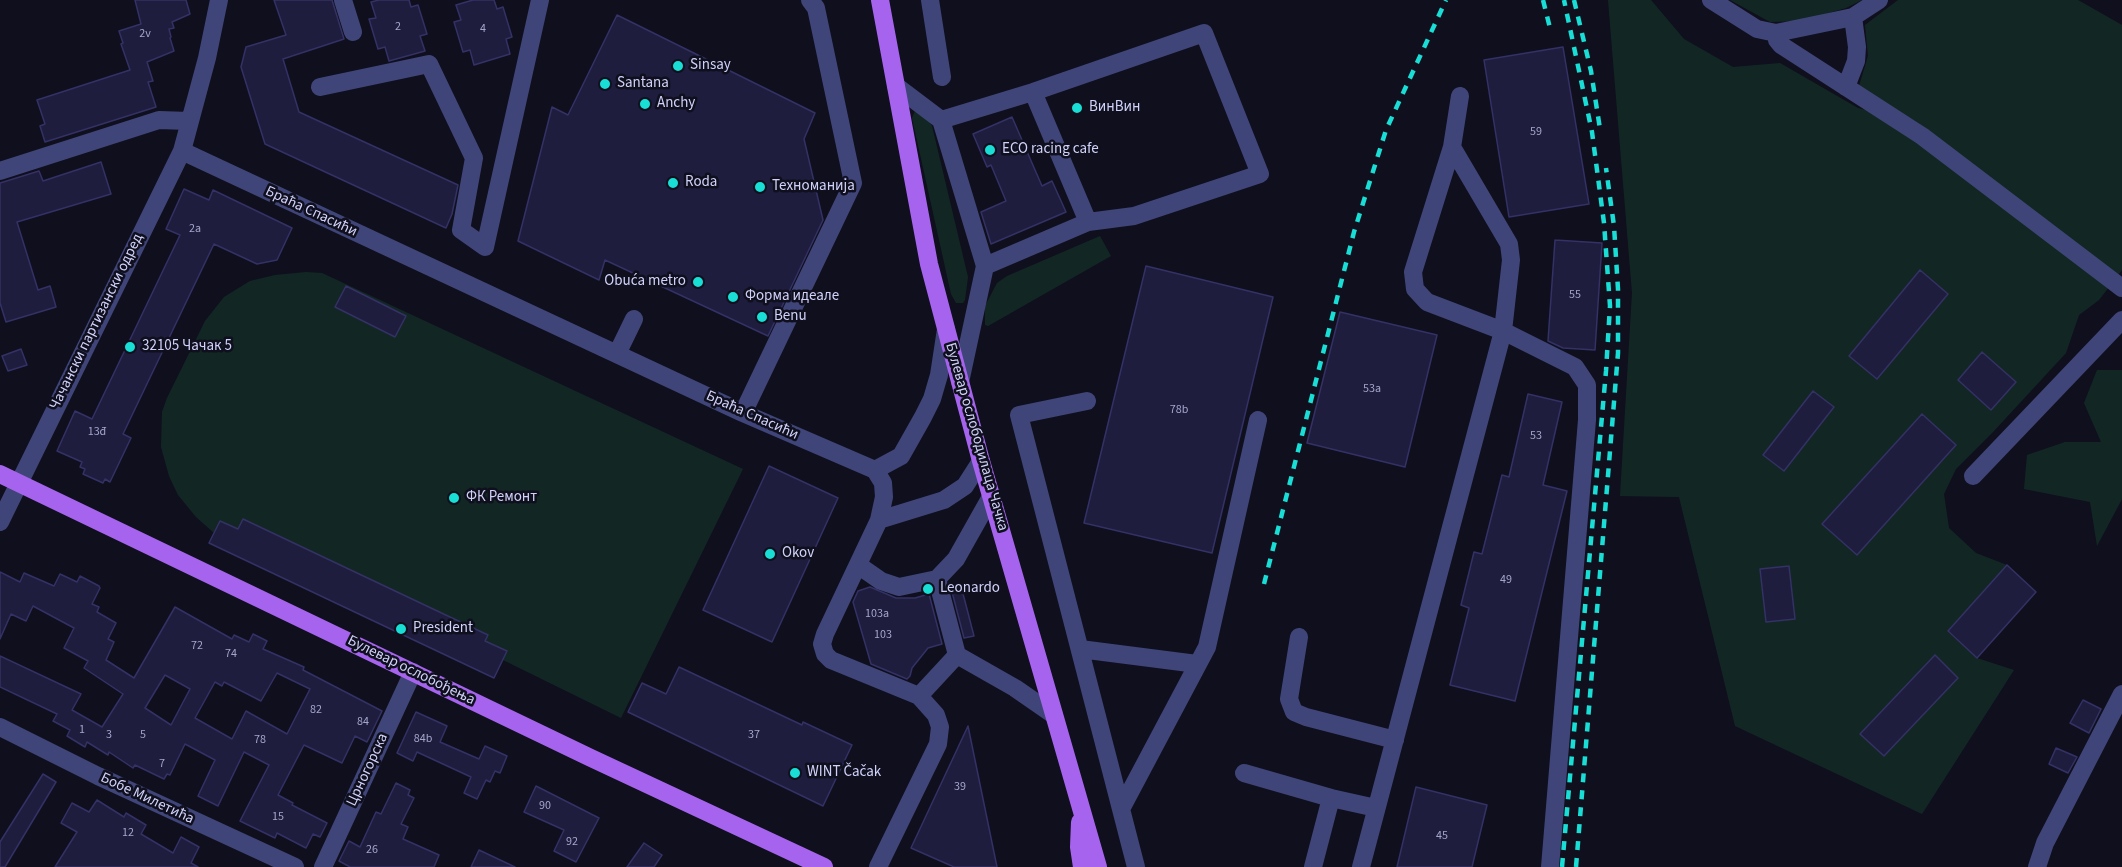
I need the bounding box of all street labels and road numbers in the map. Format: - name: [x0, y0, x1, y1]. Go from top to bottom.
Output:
- street label: Браћа Спасићи: [262, 183, 360, 241]
- street label: Чачански партизански одред: [46, 231, 148, 413]
- street label: Булевар ослободилаца Чачка: [940, 341, 1012, 533]
- street label: Браћа Спасићи: [703, 388, 801, 444]
- street label: Булевар ослобођења: [344, 632, 478, 710]
- street label: Црногорска: [343, 731, 393, 809]
- street label: Бобе Милетића: [97, 769, 197, 829]

